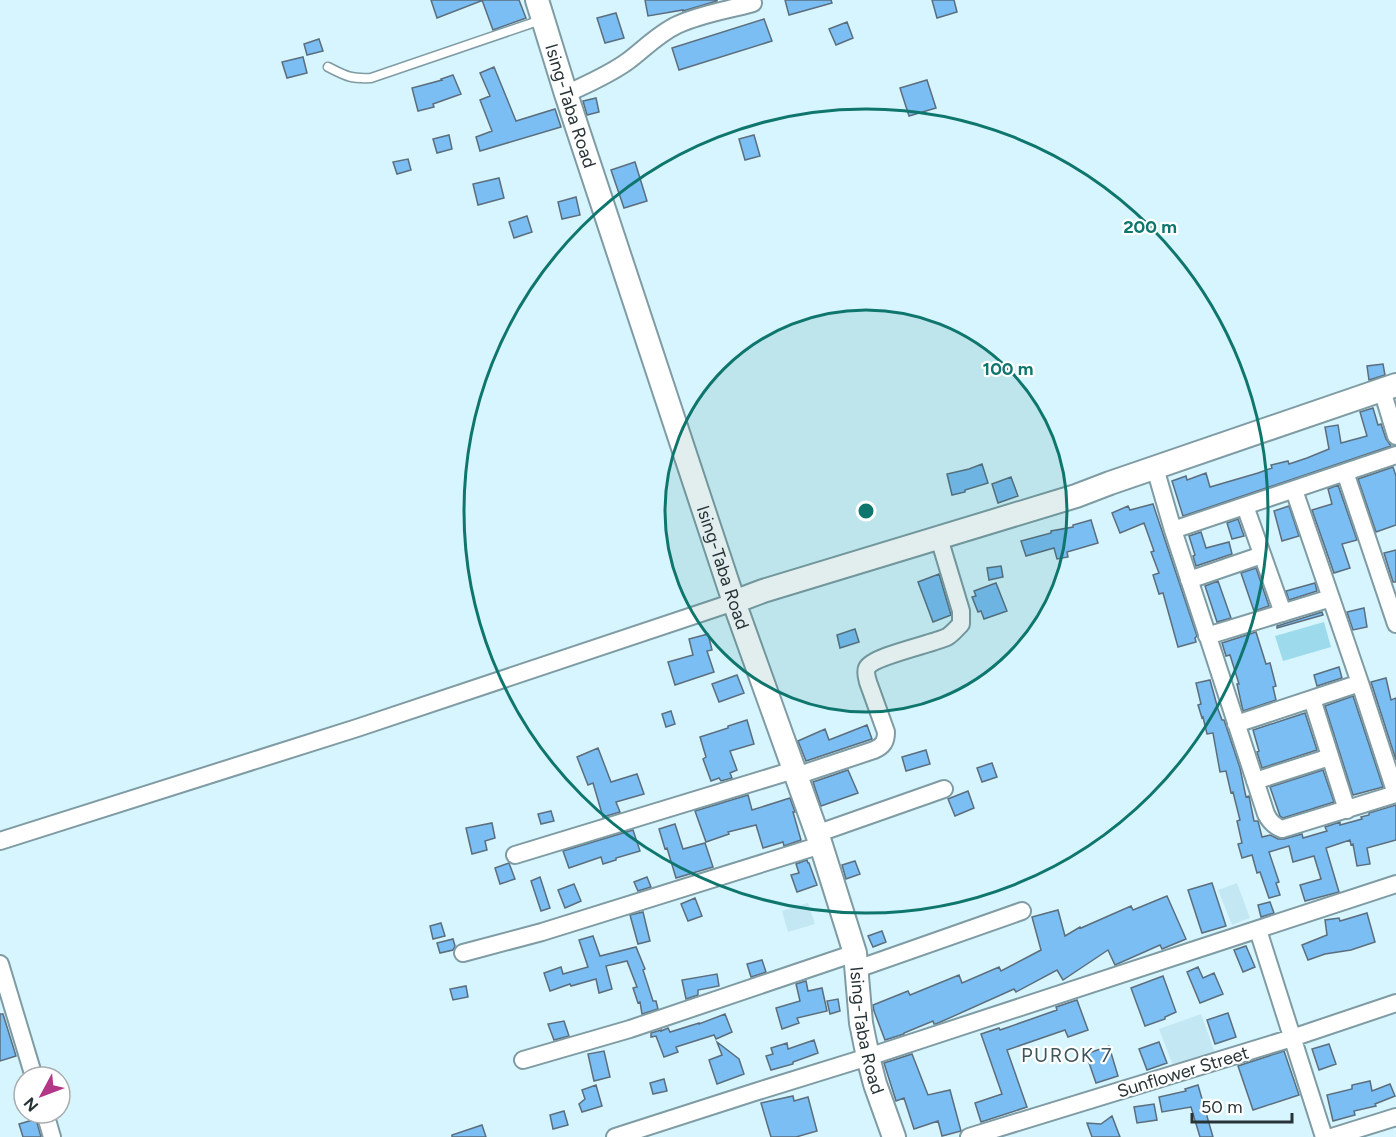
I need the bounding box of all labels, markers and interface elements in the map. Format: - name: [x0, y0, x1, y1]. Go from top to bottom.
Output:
- street label: Ising-Taba Road: [540, 41, 601, 171]
- text: 200 m: [1123, 216, 1177, 238]
- text: 100 m: [983, 358, 1033, 380]
- centre of rings: [856, 501, 876, 521]
- street label: Ising-Taba Road: [692, 503, 754, 632]
- street label: Ising-Taba Road: [845, 966, 889, 1097]
- street label: Sunflower Street: [1114, 1041, 1252, 1102]
- district label: PUROK 7: [1021, 1043, 1113, 1067]
- north arrow: [12, 1065, 72, 1125]
- scale bar: [1192, 1086, 1292, 1124]
- text: N: [20, 1094, 42, 1115]
- text: 50 m: [1201, 1096, 1243, 1118]

